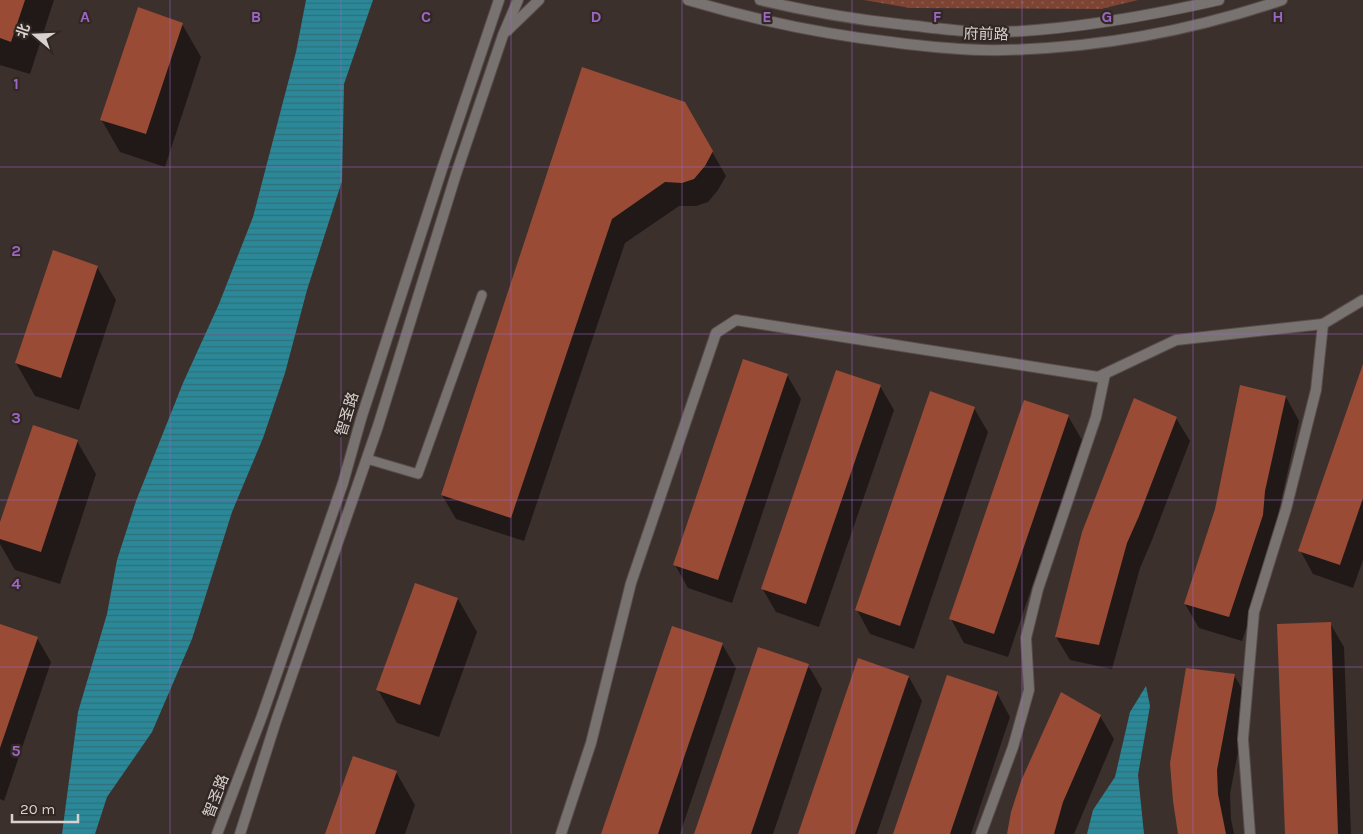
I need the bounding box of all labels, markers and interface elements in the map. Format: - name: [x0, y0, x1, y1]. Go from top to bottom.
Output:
- text: A: [80, 7, 90, 26]
- text: B: [251, 7, 261, 26]
- text: C: [421, 7, 431, 26]
- text: D: [591, 7, 602, 26]
- text: E: [762, 7, 772, 26]
- text: F: [933, 7, 942, 26]
- text: G: [1102, 7, 1112, 26]
- text: H: [1272, 7, 1284, 26]
- north arrow: [10, 10, 60, 60]
- text: 北: [13, 22, 33, 40]
- street label: 府前路: [963, 25, 1009, 43]
- text: 1: [13, 74, 19, 93]
- text: 2: [11, 241, 21, 260]
- street label: 智圣路: [332, 390, 362, 438]
- text: 3: [11, 408, 21, 427]
- text: 4: [11, 574, 21, 593]
- text: 5: [11, 741, 21, 760]
- street label: 智圣路: [200, 772, 232, 820]
- scale bar: [12, 792, 79, 824]
- text: 20 m: [20, 800, 55, 818]

